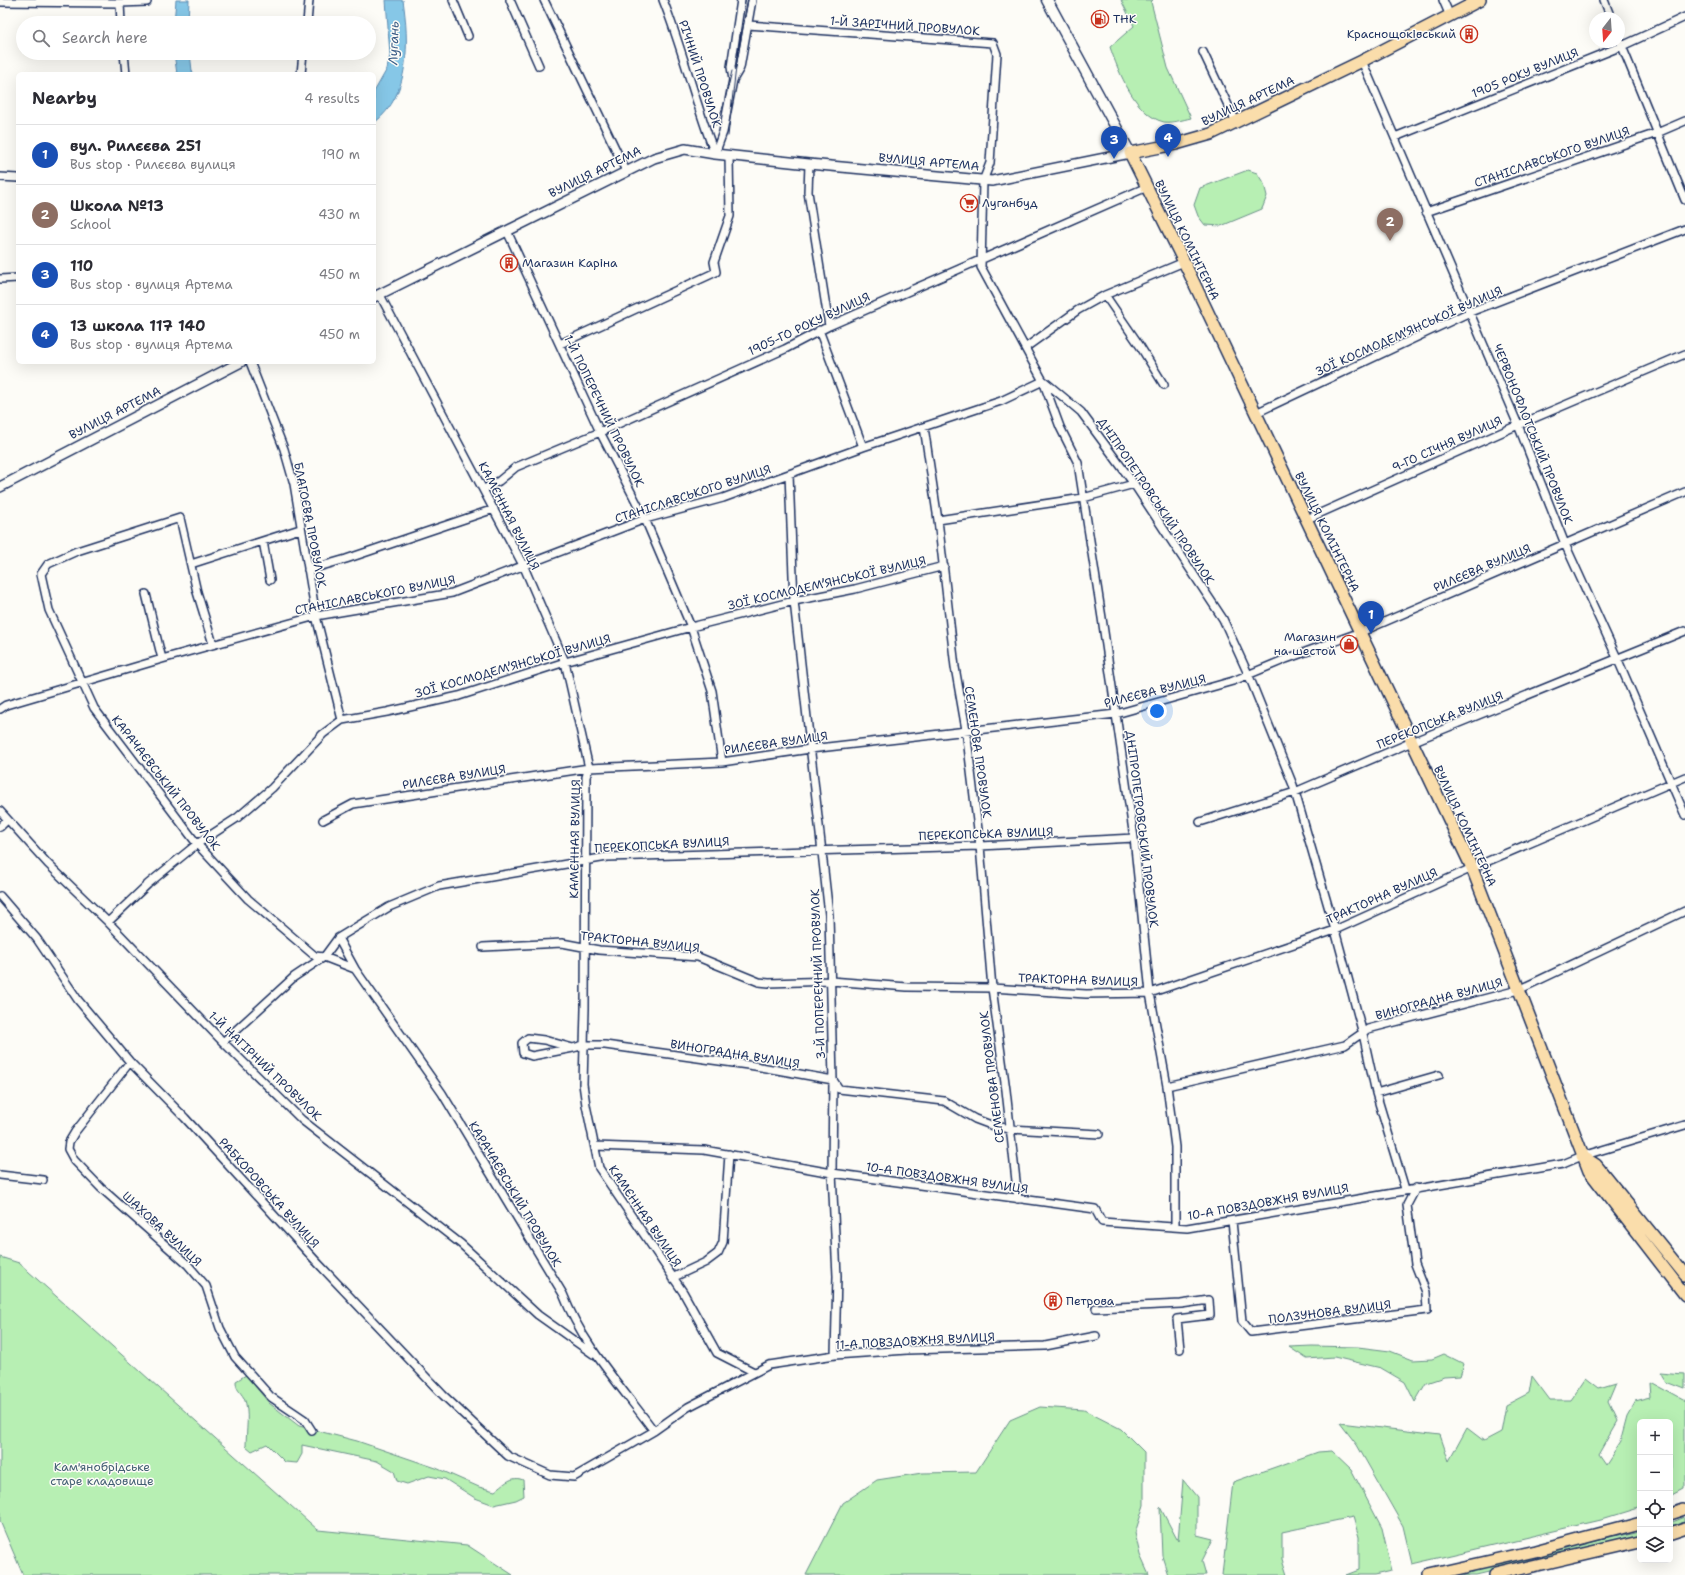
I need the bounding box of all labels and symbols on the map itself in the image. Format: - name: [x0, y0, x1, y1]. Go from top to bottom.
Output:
- fuel station icon: ТНК: [1090, 9, 1110, 29]
- place label: ТНК: [1113, 11, 1137, 27]
- north arrow: [1589, 12, 1625, 48]
- street label: 1-Й ЗАРІЧНИЙ ПРОВУЛОК: [829, 13, 981, 39]
- street label: РІЧНИЙ ПРОВУЛОК: [675, 18, 725, 130]
- water label: Лугань: [384, 20, 403, 66]
- building icon: Краснощоківський: [1459, 24, 1479, 44]
- place label: Краснощоківський: [1347, 26, 1456, 42]
- street label: 1905 РОКУ ВУЛИЦЯ: [1469, 44, 1581, 102]
- street label: ВУЛИЦЯ АРТЕМА: [1199, 72, 1297, 130]
- street label: СТАНІСЛАВСЬКОГО ВУЛИЦЯ: [1472, 123, 1632, 191]
- pin: 4: [1155, 124, 1181, 157]
- pin: 3: [1101, 126, 1127, 159]
- street label: ВУЛИЦЯ АРТЕМА: [546, 143, 644, 201]
- street label: ВУЛИЦЯ АРТЕМА: [878, 150, 980, 174]
- street label: ВУЛИЦЯ КОМІНТЕРНА: [1151, 177, 1223, 303]
- supermarket icon: Луганбуд: [959, 193, 979, 213]
- place label: Луганбуд: [982, 195, 1038, 211]
- pin: 2: [1377, 208, 1403, 241]
- building icon: Магазин Каріна: [499, 253, 519, 273]
- place label: Магазин Каріна: [522, 255, 618, 271]
- street label: ЗОЇ КОСМОДЕМ’ЯНСЬКОЇ ВУЛИЦЯ: [1313, 282, 1505, 380]
- street label: 1905-ГО РОКУ ВУЛИЦЯ: [745, 289, 873, 359]
- street label: 1-Й ПОПЕРЕЧНИЙ ПРОВУЛОК: [560, 332, 648, 490]
- street label: ЧЕРВОНОФЛОТСЬКИЙ ПРОВУЛОК: [1489, 341, 1577, 527]
- street label: ВУЛИЦЯ АРТЕМА: [66, 383, 164, 443]
- street label: 9-ГО СІЧНЯ ВУЛИЦЯ: [1389, 412, 1505, 476]
- street label: ДНІПРОПЕТРОВСЬКИЙ ПРОВУЛОК: [1094, 414, 1218, 588]
- street label: КАМЄННАЯ ВУЛИЦЯ: [475, 459, 543, 573]
- street label: БЛАГОЄВА ПРОВУЛОК: [290, 461, 330, 589]
- street label: СТАНІСЛАВСЬКОГО ВУЛИЦЯ: [613, 461, 773, 527]
- street label: ВУЛИЦЯ КОМІНТЕРНА: [1291, 469, 1363, 595]
- street label: РИЛЄЄВА ВУЛИЦЯ: [1431, 540, 1533, 596]
- street label: ЗОЇ КОСМОДЕМ’ЯНСЬКОЇ ВУЛИЦЯ: [726, 552, 928, 614]
- street label: СТАНІСЛАВСЬКОГО ВУЛИЦЯ: [293, 572, 457, 618]
- pin: 1: [1358, 601, 1384, 634]
- place label: Магазин на шестой: [1274, 629, 1336, 659]
- street label: ЗОЇ КОСМОДЕМ’ЯНСЬКОЇ ВУЛИЦЯ: [413, 630, 613, 702]
- shop icon: Магазин на шестой: [1339, 634, 1359, 654]
- street label: РИЛЄЄВА ВУЛИЦЯ: [1102, 671, 1208, 711]
- street label: СЕМЕНОВА ПРОВУЛОК: [961, 685, 995, 819]
- street label: ПЕРЕКОПСЬКА ВУЛИЦЯ: [1374, 687, 1506, 753]
- your location: [1147, 701, 1167, 721]
- street label: КАРАЧАЄВСЬКИЙ ПРОВУЛОК: [108, 712, 224, 854]
- street label: РИЛЄЄВА ВУЛИЦЯ: [723, 728, 829, 758]
- street label: ДНІПРОПЕТРОВСЬКИЙ ПРОВУЛОК: [1122, 730, 1162, 929]
- street label: РИЛЄЄВА ВУЛИЦЯ: [401, 761, 507, 793]
- street label: ВУЛИЦЯ КОМІНТЕРНА: [1430, 763, 1500, 889]
- street label: КАМЄННАЯ ВУЛИЦЯ: [566, 779, 584, 899]
- street label: ПЕРЕКОПСЬКА ВУЛИЦЯ: [918, 824, 1054, 844]
- street label: ПЕРЕКОПСЬКА ВУЛИЦЯ: [594, 833, 730, 857]
- street label: ТРАКТОРНА ВУЛИЦЯ: [1324, 864, 1440, 928]
- street label: 3-Й ПОПЕРЕЧНИЙ ПРОВУЛОК: [807, 888, 829, 1060]
- street label: ТРАКТОРНА ВУЛИЦЯ: [580, 928, 700, 956]
- street label: ТРАКТОРНА ВУЛИЦЯ: [1018, 970, 1138, 990]
- street label: ВИНОГРАДНА ВУЛИЦЯ: [1374, 974, 1504, 1024]
- street label: 1-Й НАГІРНИЙ ПРОВУЛОК: [205, 1008, 325, 1124]
- street label: СЕМЕНОВА ПРОВУЛОК: [976, 1010, 1008, 1144]
- street label: ВИНОГРАДНА ВУЛИЦЯ: [669, 1036, 801, 1072]
- street label: КАРАЧАЄВСЬКИЙ ПРОВУЛОК: [465, 1118, 565, 1270]
- street label: РАБКОРОВСЬКА ВУЛИЦЯ: [215, 1134, 323, 1252]
- street label: 10-А ПОВЗДОВЖНЯ ВУЛИЦЯ: [865, 1159, 1029, 1197]
- street label: КАМЄННАЯ ВУЛИЦЯ: [605, 1162, 685, 1270]
- street label: 10-А ПОВЗДОВЖНЯ ВУЛИЦЯ: [1186, 1180, 1350, 1224]
- street label: ШАХОВА ВУЛИЦЯ: [119, 1188, 205, 1270]
- building icon: Петрова: [1043, 1291, 1063, 1311]
- place label: Петрова: [1066, 1293, 1115, 1309]
- street label: ПОЛЗУНОВА ВУЛИЦЯ: [1268, 1297, 1392, 1327]
- street label: 11-А ПОВЗДОВЖНЯ ВУЛИЦЯ: [835, 1329, 995, 1353]
- park label: Кам'янобрідське старе кладовище: [50, 1459, 154, 1489]

